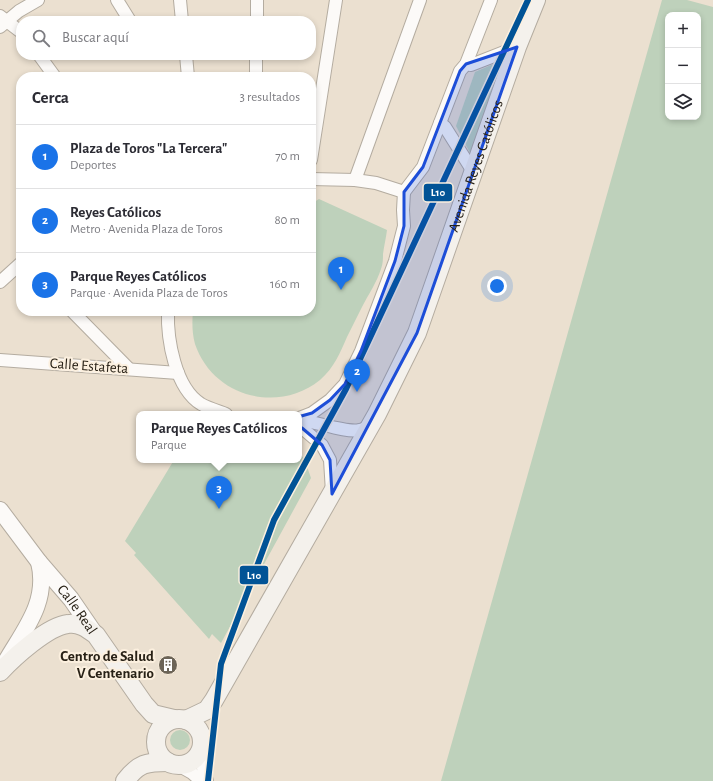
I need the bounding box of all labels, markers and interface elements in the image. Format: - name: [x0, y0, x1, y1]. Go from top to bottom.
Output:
- map controls: [665, 12, 701, 120]
- button: +: [665, 12, 701, 48]
- search box: [16, 16, 316, 60]
- icon: search: [30, 27, 52, 49]
- text: Buscar aquí: [62, 30, 129, 45]
- button: −: [665, 48, 701, 84]
- button: layers: [665, 84, 701, 120]
- text: Cerca: [32, 89, 69, 106]
- text: 3 resultados: [240, 91, 300, 104]
- street label: Avenida Reyes Católicos: [445, 98, 505, 234]
- text: Plaza de Toros "La Tercera": [70, 141, 227, 156]
- text: 1: [43, 150, 47, 163]
- text: 70 m: [275, 150, 300, 163]
- text: Deportes: [70, 159, 116, 172]
- line badge: L10: [423, 183, 453, 202]
- text: L10: [431, 187, 445, 198]
- text: Reyes Católicos: [70, 205, 161, 220]
- text: 2: [42, 214, 48, 227]
- text: 80 m: [274, 214, 300, 227]
- text: Metro · Avenida Plaza de Toros: [70, 223, 223, 236]
- pin: 1: [328, 257, 354, 290]
- text: Parque Reyes Católicos: [70, 269, 206, 284]
- your location: [487, 276, 507, 296]
- text: 3: [42, 278, 48, 291]
- text: 160 m: [270, 278, 300, 291]
- text: Parque · Avenida Plaza de Toros: [70, 287, 228, 300]
- street label: Calle Estafeta: [49, 356, 129, 376]
- pin: 2: [344, 359, 370, 392]
- popup: [136, 411, 302, 463]
- text: Parque Reyes Católicos: [151, 421, 287, 436]
- text: Parque: [151, 439, 186, 452]
- pin: 3: [206, 476, 232, 509]
- line badge: L10: [239, 565, 269, 585]
- text: L10: [247, 570, 261, 581]
- street label: Calle Real: [55, 582, 100, 637]
- place label: Centro de Salud V Centenario: [60, 649, 154, 681]
- building icon: Centro de Salud V Centenario: [157, 654, 179, 676]

